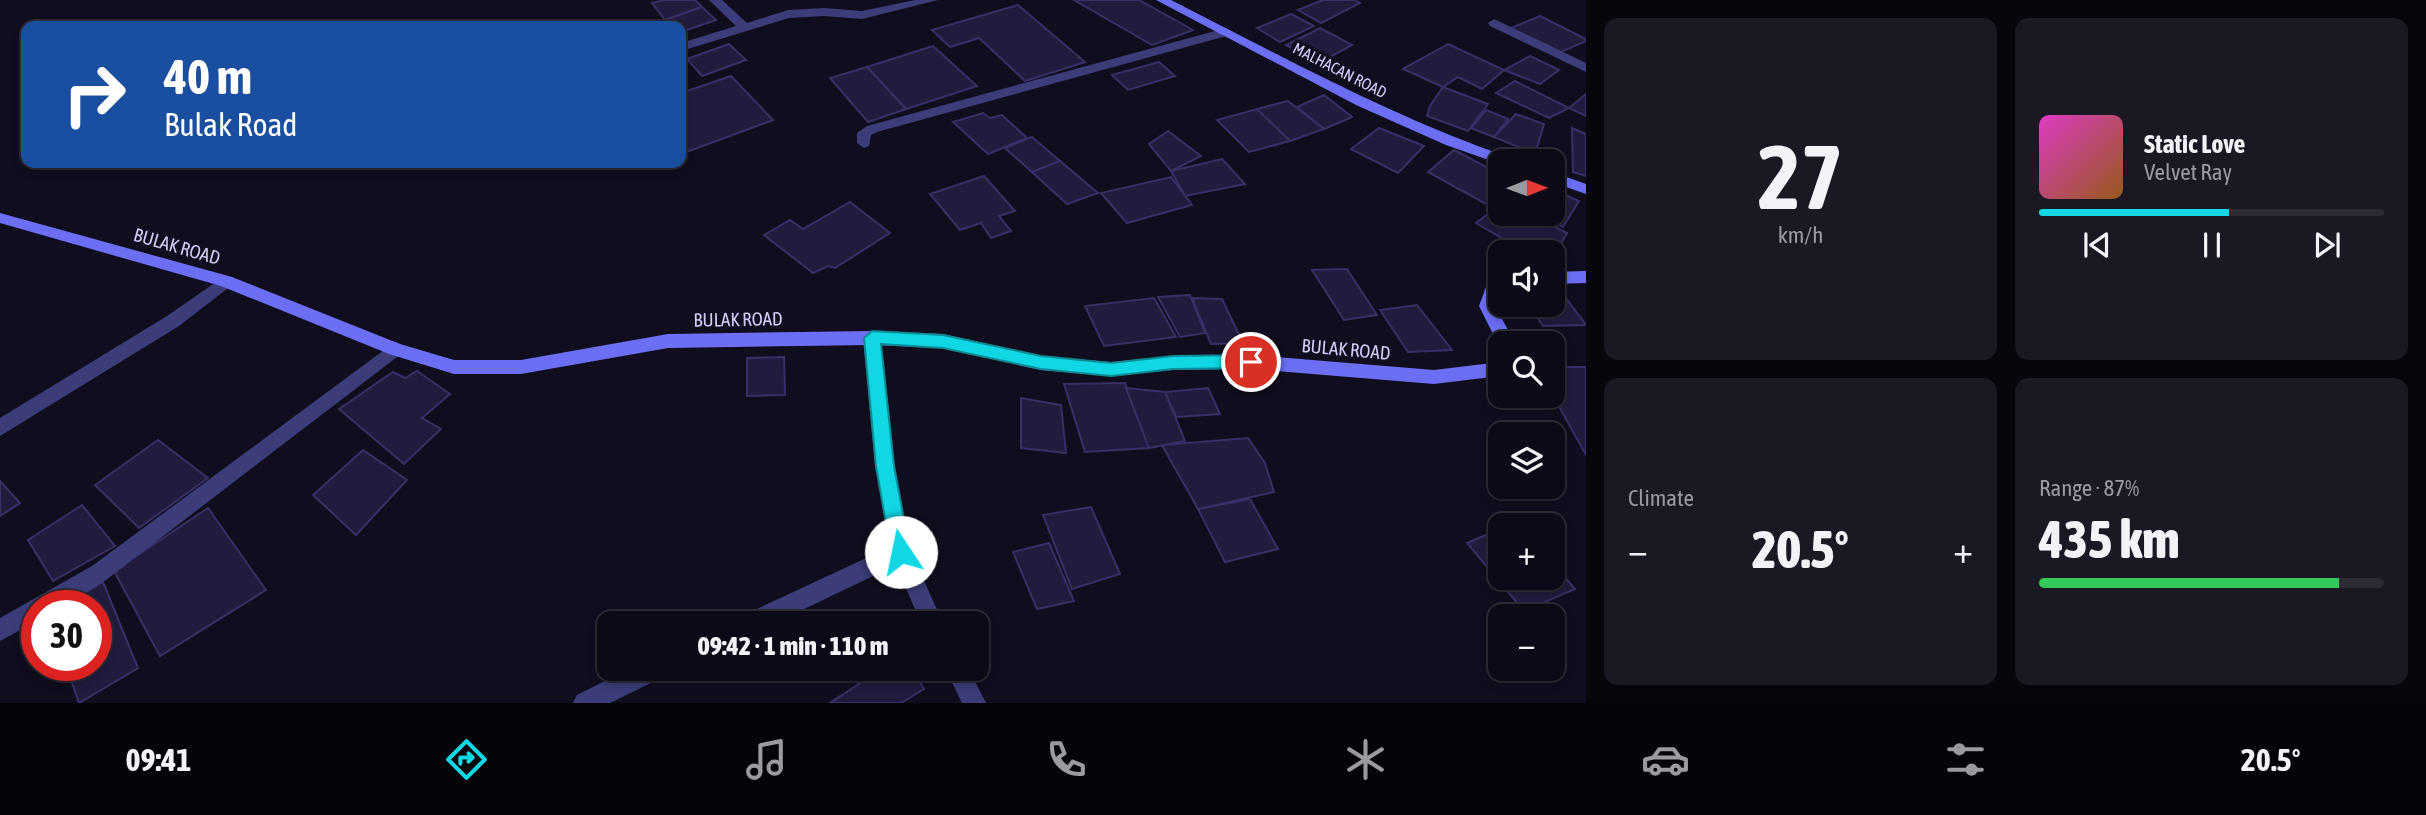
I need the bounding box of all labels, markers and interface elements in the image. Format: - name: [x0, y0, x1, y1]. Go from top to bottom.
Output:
- street label: MALHACAN ROAD: [1290, 39, 1390, 101]
- text: 40 m: [164, 48, 252, 104]
- icon: right: [49, 49, 140, 140]
- text: Bulak Road: [164, 106, 298, 143]
- text: 27: [1758, 124, 1843, 228]
- text: Static Love: [2144, 129, 2245, 159]
- north arrow: [1488, 149, 1564, 226]
- map controls: [1488, 149, 1565, 681]
- text: Velvet Ray: [2144, 159, 2232, 185]
- text: km/h: [1778, 222, 1823, 248]
- street label: BULAK ROAD: [131, 223, 223, 269]
- icon: previous: [2078, 226, 2116, 264]
- icon: pause: [2193, 226, 2231, 264]
- icon: next: [2308, 226, 2346, 264]
- button: sound: [1488, 240, 1565, 317]
- street label: BULAK ROAD: [693, 307, 783, 331]
- button: search: [1488, 331, 1565, 408]
- pin: [1221, 332, 1281, 392]
- street label: BULAK ROAD: [1301, 334, 1391, 364]
- icon: arrive: [1232, 343, 1270, 381]
- button: layers: [1488, 422, 1565, 499]
- text: Range · 87%: [2039, 475, 2139, 501]
- text: Climate: [1628, 485, 1694, 511]
- text: 435 km: [2039, 509, 2180, 569]
- button: +: [1488, 513, 1565, 590]
- position arrow: [864, 515, 938, 589]
- text: 20.5°: [1752, 519, 1849, 579]
- text: −: [1628, 528, 1648, 571]
- text: +: [1953, 528, 1973, 571]
- speed limit sign: 30: [21, 590, 112, 681]
- button: −: [1488, 604, 1565, 681]
- text: 09:42 · 1 min · 110 m: [698, 631, 888, 661]
- icon: directions: [442, 735, 491, 784]
- icon: music: [742, 735, 791, 784]
- icon: phone: [1042, 735, 1091, 784]
- icon: climate: [1341, 735, 1390, 784]
- icon: car: [1641, 735, 1690, 784]
- icon: filters: [1941, 735, 1990, 784]
- text: 09:41: [125, 741, 191, 778]
- text: 20.5°: [2241, 741, 2300, 778]

